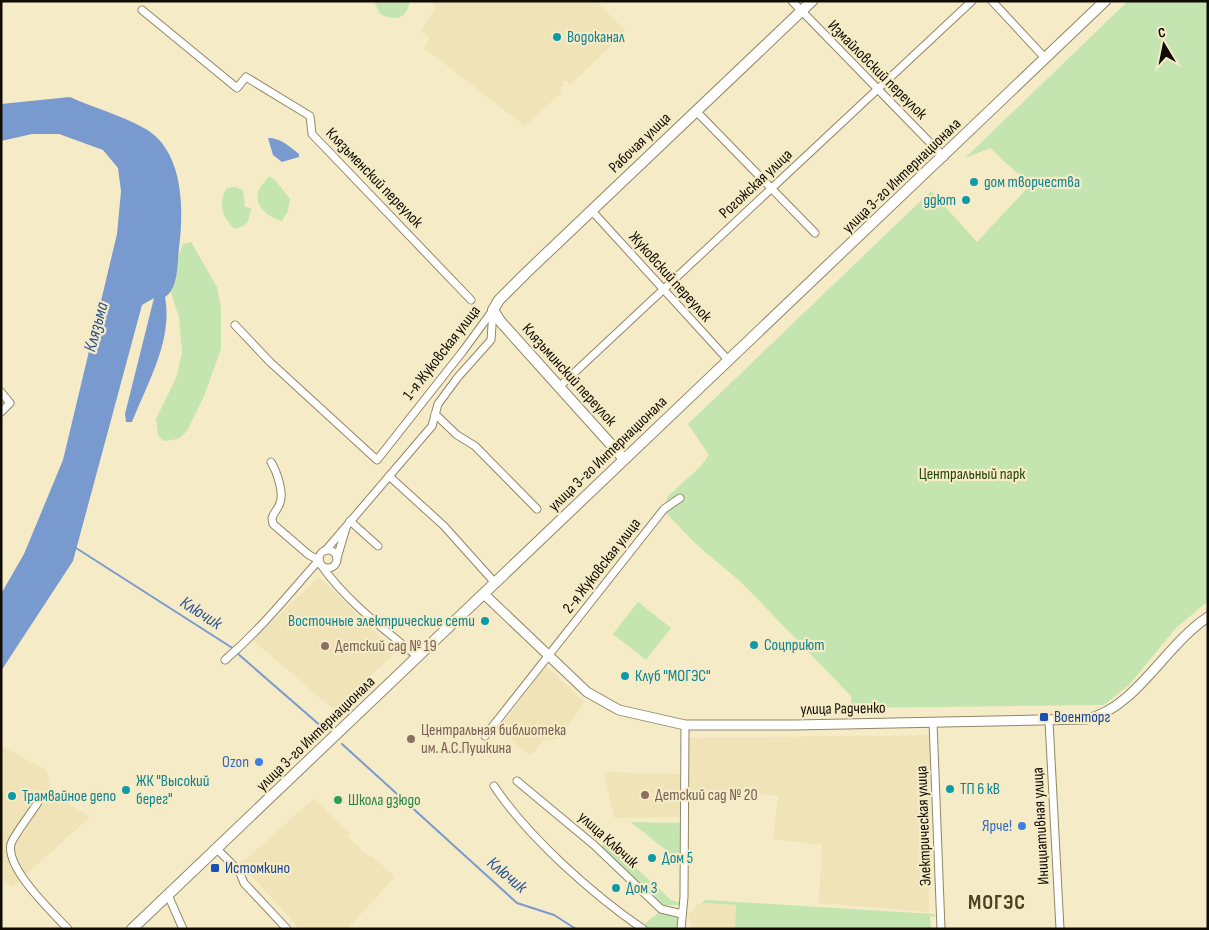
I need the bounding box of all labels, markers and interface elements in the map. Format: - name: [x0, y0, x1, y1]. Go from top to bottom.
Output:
- street label: Измайловский переулок: [823, 16, 931, 124]
- north arrow: [1139, 20, 1189, 70]
- text: С: [1157, 24, 1167, 42]
- place label: Водоканал: [567, 28, 625, 47]
- marker: Водоканал: [551, 31, 563, 43]
- street label: Рабочая улица: [605, 109, 675, 177]
- street label: улица 3-го Интернационала: [839, 114, 965, 238]
- street label: Клязьменский переулок: [322, 124, 427, 233]
- street label: Рогожская улица: [716, 145, 796, 223]
- place label: дом творчества: [984, 173, 1080, 192]
- marker: дом творчества: [968, 176, 980, 188]
- place label: ддют: [923, 191, 956, 210]
- marker: ддют: [960, 194, 972, 206]
- street label: Жуковский переулок: [625, 228, 716, 327]
- water label: Клязьма: [79, 299, 113, 354]
- street label: 1-я Жуковская улица: [399, 302, 485, 404]
- street label: Клязьминский переулок: [518, 320, 621, 431]
- street label: улица 3-го Интернационала: [545, 392, 671, 516]
- park label: Центральный парк: [919, 465, 1026, 484]
- street label: 2-я Жуковская улица: [559, 515, 645, 617]
- water label: Ключик: [176, 592, 227, 635]
- place label: Восточные электрические сети: [288, 612, 475, 631]
- marker: Восточные электрические сети: [479, 615, 491, 627]
- place label: Соцприют: [764, 636, 824, 655]
- place label: Детский сад № 19: [335, 637, 437, 656]
- marker: Соцприют: [748, 639, 760, 651]
- marker: Детский сад № 19: [319, 640, 331, 652]
- place label: Клуб "МОГЭС": [635, 667, 711, 686]
- marker: Клуб "МОГЭС": [619, 670, 631, 682]
- street label: улица 3-го Интернационала: [253, 672, 379, 796]
- street label: улица Радченко: [800, 699, 886, 719]
- place label: Военторг: [1054, 708, 1110, 727]
- marker: Военторг: [1038, 711, 1050, 723]
- place label: Центральная библиотека им. А.С.Пушкина: [421, 721, 566, 758]
- marker: Центральная библиотека им. А.С.Пушкина: [405, 733, 417, 745]
- place label: Ozon: [222, 753, 249, 772]
- marker: Ozon: [253, 756, 265, 768]
- street label: Электрическая улица: [912, 765, 936, 887]
- street label: Инициативная улица: [1028, 767, 1054, 885]
- place label: ЖК "Высокий берег": [136, 772, 209, 809]
- place label: ТП 6 кВ: [960, 780, 1000, 799]
- marker: ТП 6 кВ: [944, 783, 956, 795]
- marker: ЖК "Высокий берег": [120, 784, 132, 796]
- place label: Детский сад № 20: [655, 786, 758, 805]
- place label: Трамвайное депо: [22, 787, 116, 806]
- marker: Детский сад № 20: [639, 789, 651, 801]
- marker: Трамвайное депо: [6, 790, 18, 802]
- place label: Школа дзюдо: [348, 791, 421, 810]
- marker: Школа дзюдо: [332, 794, 344, 806]
- street label: улица Ключик: [574, 808, 643, 873]
- place label: Ярче!: [982, 817, 1012, 836]
- marker: Ярче!: [1016, 820, 1028, 832]
- place label: Дом 5: [662, 849, 693, 868]
- water label: Ключик: [483, 852, 532, 898]
- marker: Дом 5: [646, 852, 658, 864]
- place label: Истомкино: [225, 859, 290, 878]
- marker: Истомкино: [209, 862, 221, 874]
- place label: Дом 3: [626, 879, 657, 898]
- marker: Дом 3: [610, 882, 622, 894]
- district label: МОГЭС: [968, 890, 1026, 915]

